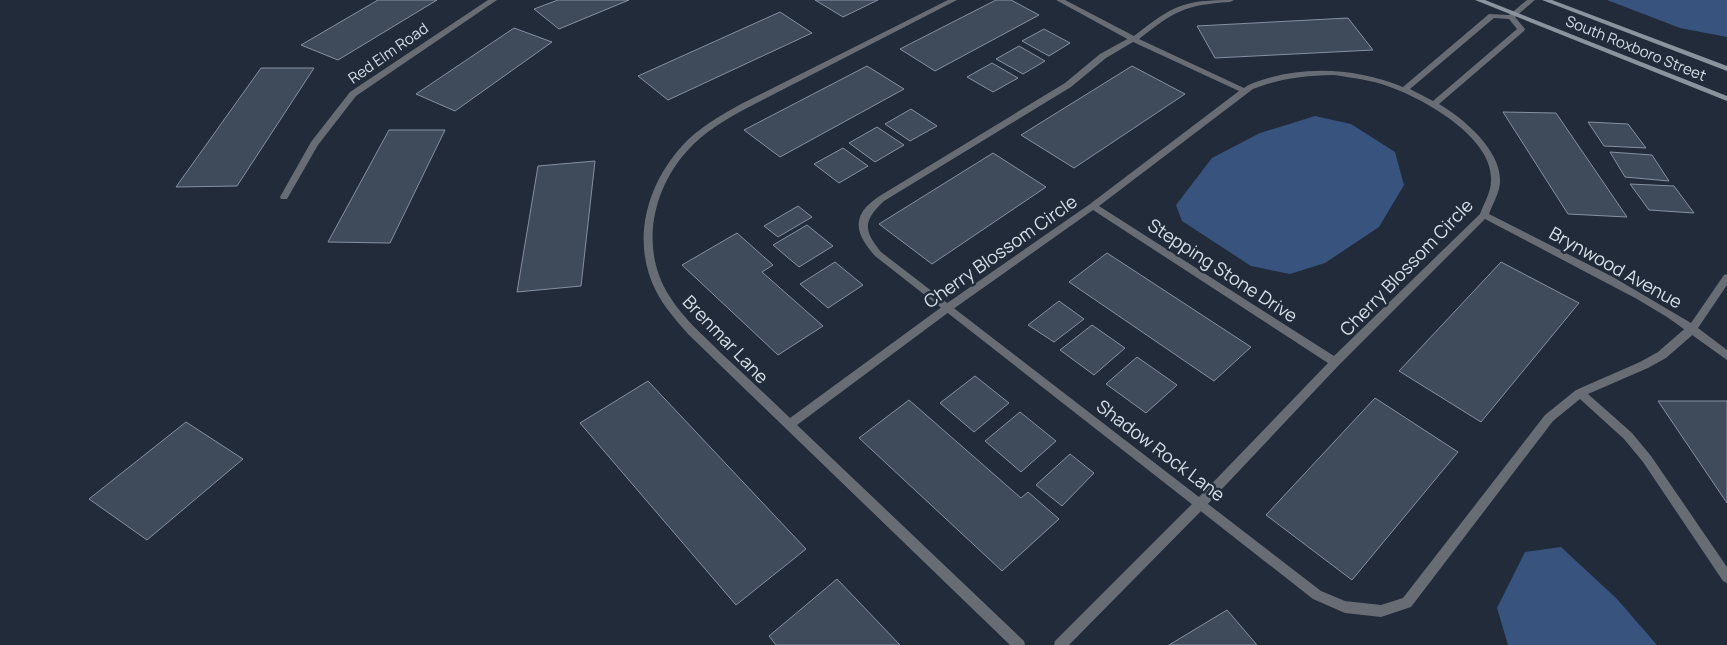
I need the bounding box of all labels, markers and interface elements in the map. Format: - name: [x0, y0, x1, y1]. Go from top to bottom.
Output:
- street label: South Roxboro Street: [1563, 10, 1709, 86]
- street label: Red Elm Road: [344, 18, 432, 88]
- street label: Cherry Blossom Circle: [919, 189, 1081, 313]
- street label: Cherry Blossom Circle: [1334, 193, 1478, 341]
- street label: Stepping Stone Drive: [1143, 213, 1303, 327]
- street label: Brynwood Avenue: [1545, 221, 1687, 313]
- street label: Brenmar Lane: [678, 290, 774, 388]
- street label: Shadow Rock Lane: [1092, 394, 1230, 506]

